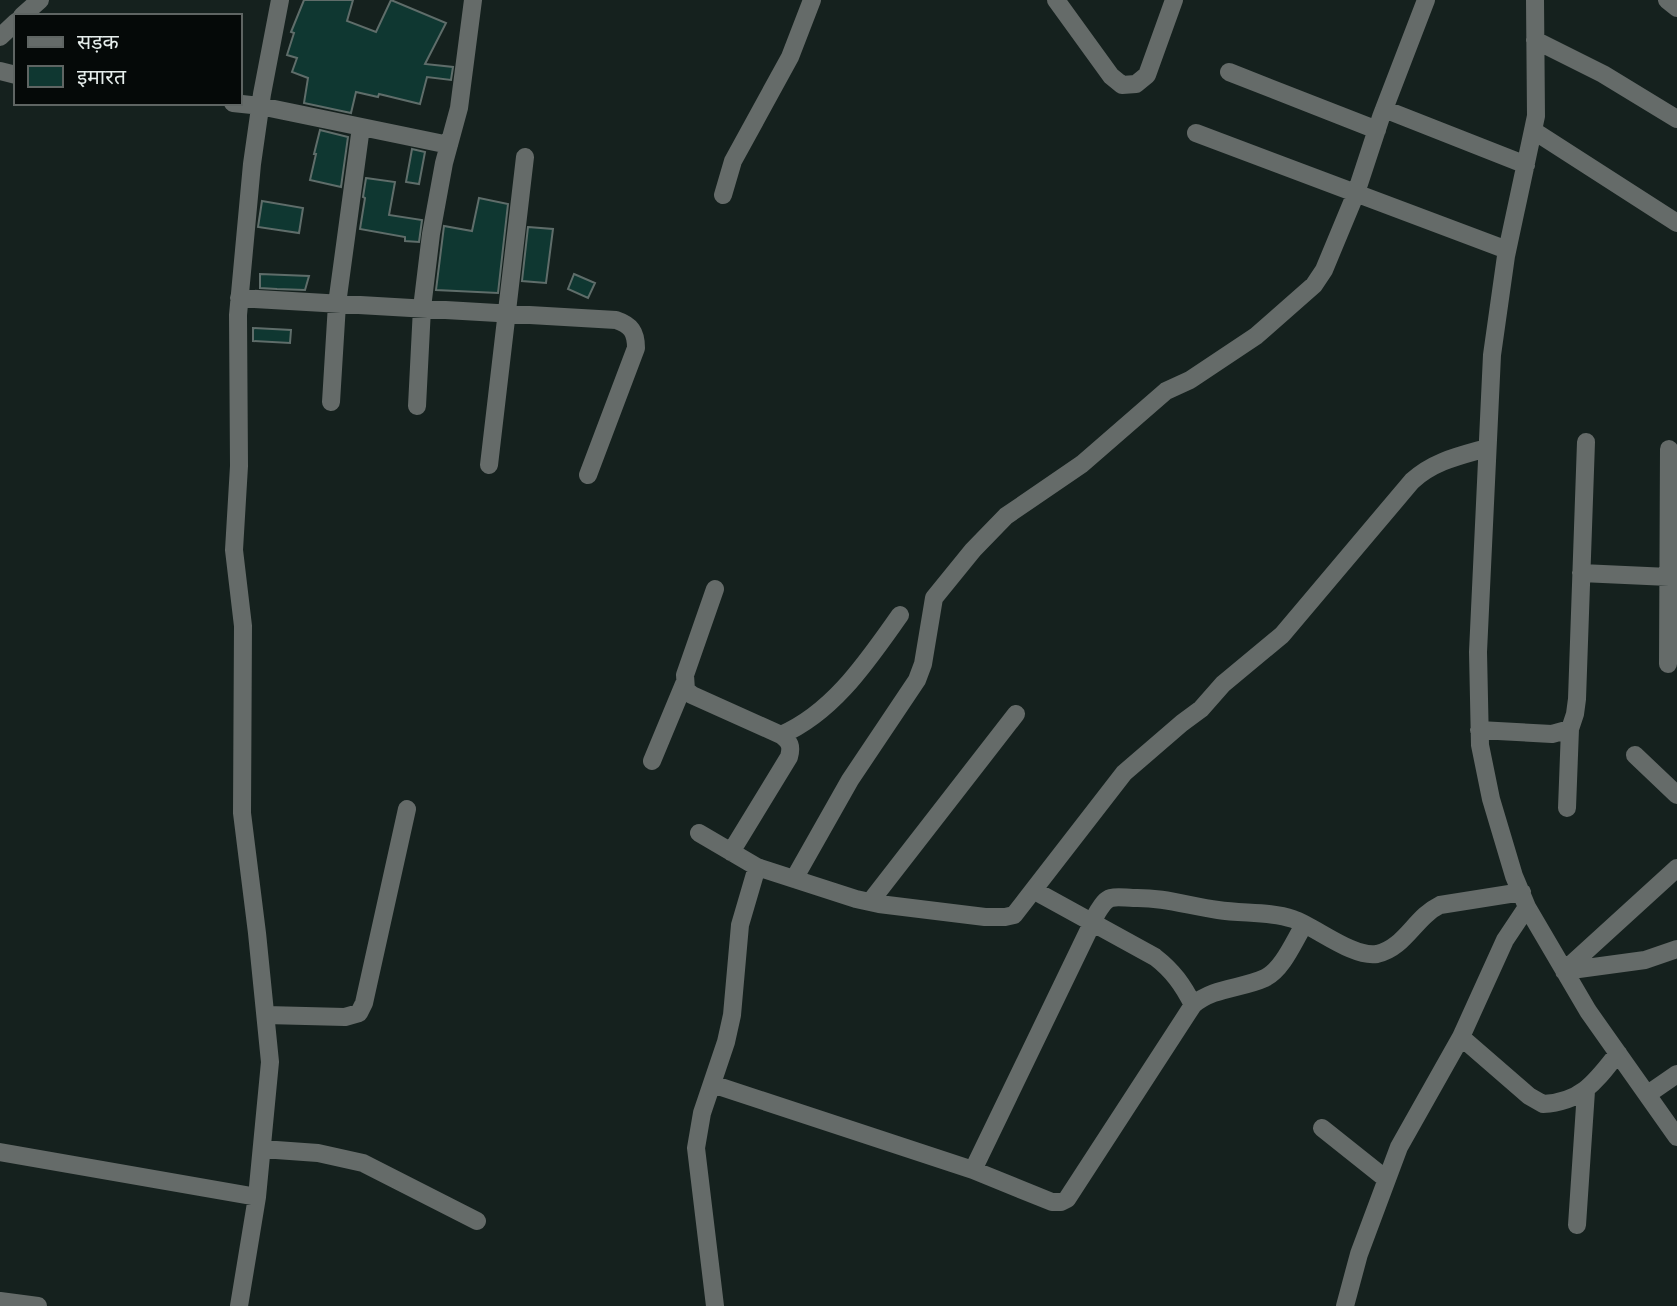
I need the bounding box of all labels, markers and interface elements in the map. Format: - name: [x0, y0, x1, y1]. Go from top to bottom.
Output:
- legend: [14, 14, 242, 105]
- text: सड़क: [77, 30, 119, 55]
- text: इमारत: [77, 65, 127, 90]

